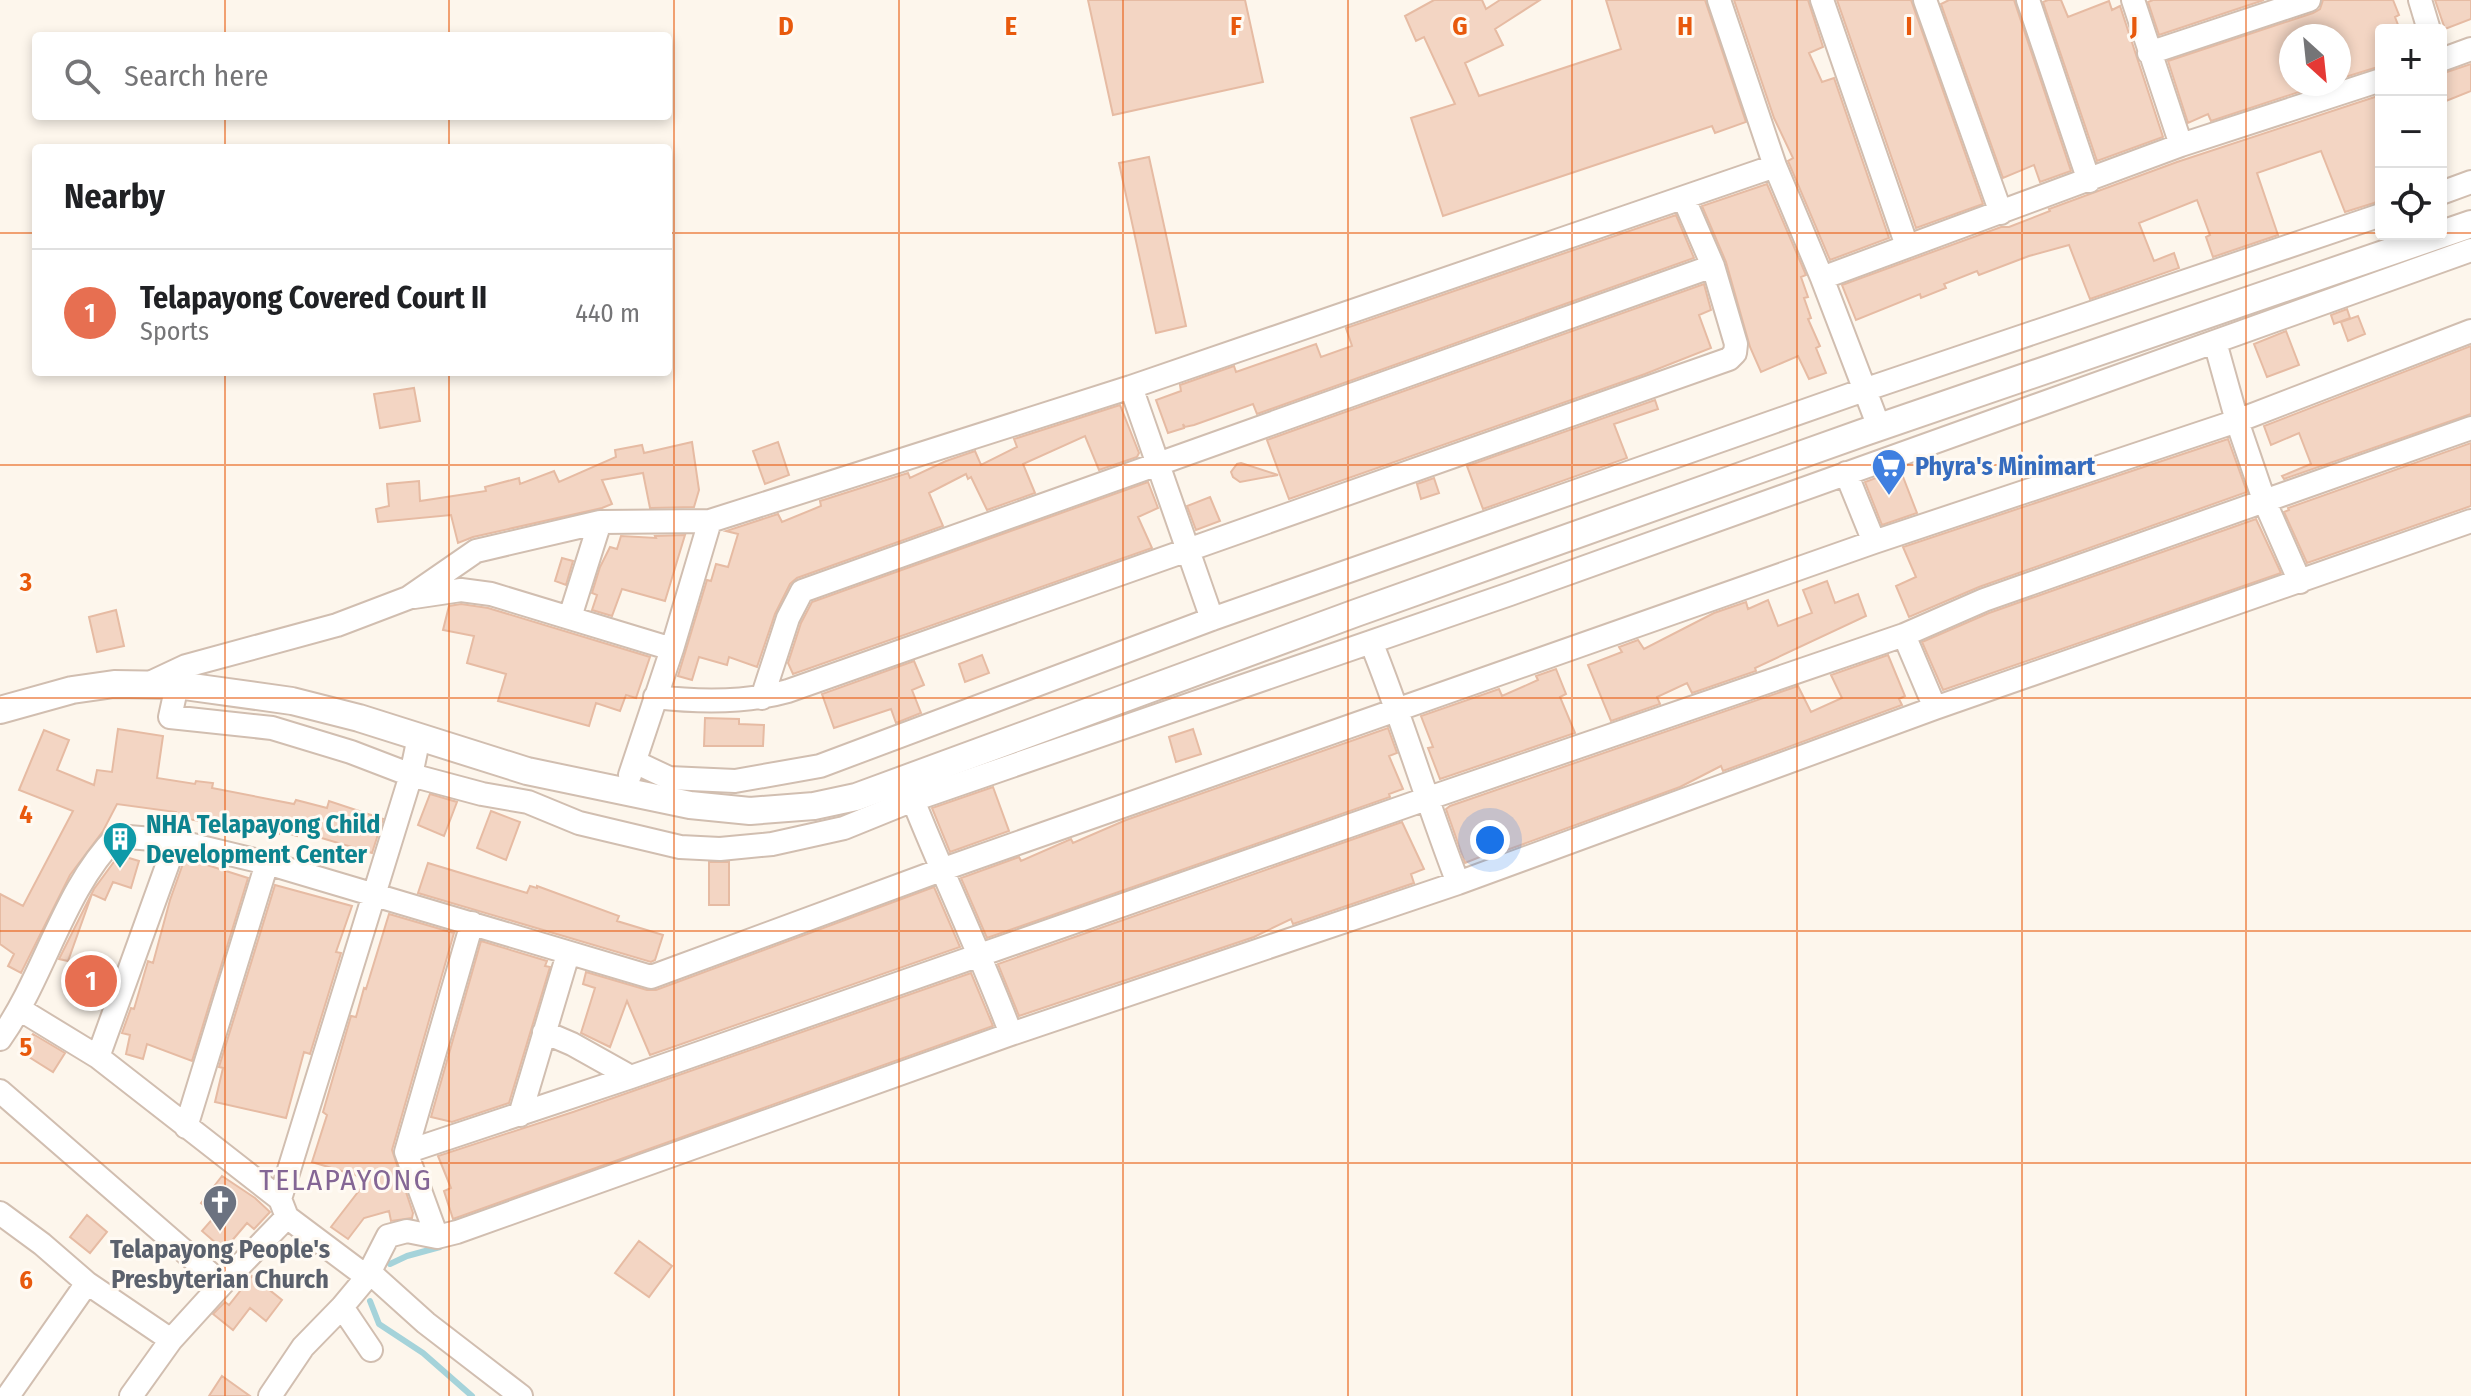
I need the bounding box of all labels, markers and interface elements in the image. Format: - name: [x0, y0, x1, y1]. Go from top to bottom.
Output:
- text: D: [778, 11, 794, 42]
- text: E: [1005, 11, 1017, 42]
- text: F: [1230, 11, 1242, 42]
- text: G: [1452, 11, 1468, 42]
- text: H: [1677, 11, 1693, 42]
- text: I: [1906, 11, 1913, 42]
- text: J: [2129, 11, 2138, 42]
- north arrow: [2279, 24, 2351, 96]
- map controls: [2375, 24, 2447, 240]
- button: +: [2375, 24, 2447, 96]
- search box: [32, 32, 672, 120]
- icon: search: [60, 54, 104, 98]
- text: Search here: [124, 58, 269, 94]
- button: −: [2375, 96, 2447, 168]
- button: locate: [2375, 168, 2447, 240]
- text: Nearby: [64, 176, 165, 217]
- text: Telapayong Covered Court II: [140, 280, 487, 316]
- text: 1: [85, 298, 96, 329]
- text: 440 m: [575, 298, 640, 329]
- text: Sports: [140, 316, 209, 347]
- supermarket icon: Phyra's Minimart: [1870, 447, 1908, 497]
- place label: Phyra's Minimart: [1915, 451, 2096, 482]
- text: 3: [19, 567, 32, 598]
- text: 4: [19, 799, 33, 830]
- place label: NHA Telapayong Child Development Center: [146, 809, 380, 870]
- building icon: NHA Telapayong Child Development Center: [101, 820, 139, 870]
- your location: [1470, 820, 1510, 860]
- pin: 1: [65, 951, 117, 1011]
- text: 5: [20, 1032, 33, 1063]
- district label: TELAPAYONG: [259, 1162, 433, 1198]
- church icon: Telapayong People's Presbyterian Church: [201, 1183, 239, 1233]
- place label: Telapayong People's Presbyterian Church: [110, 1234, 330, 1295]
- text: 6: [19, 1265, 33, 1296]

